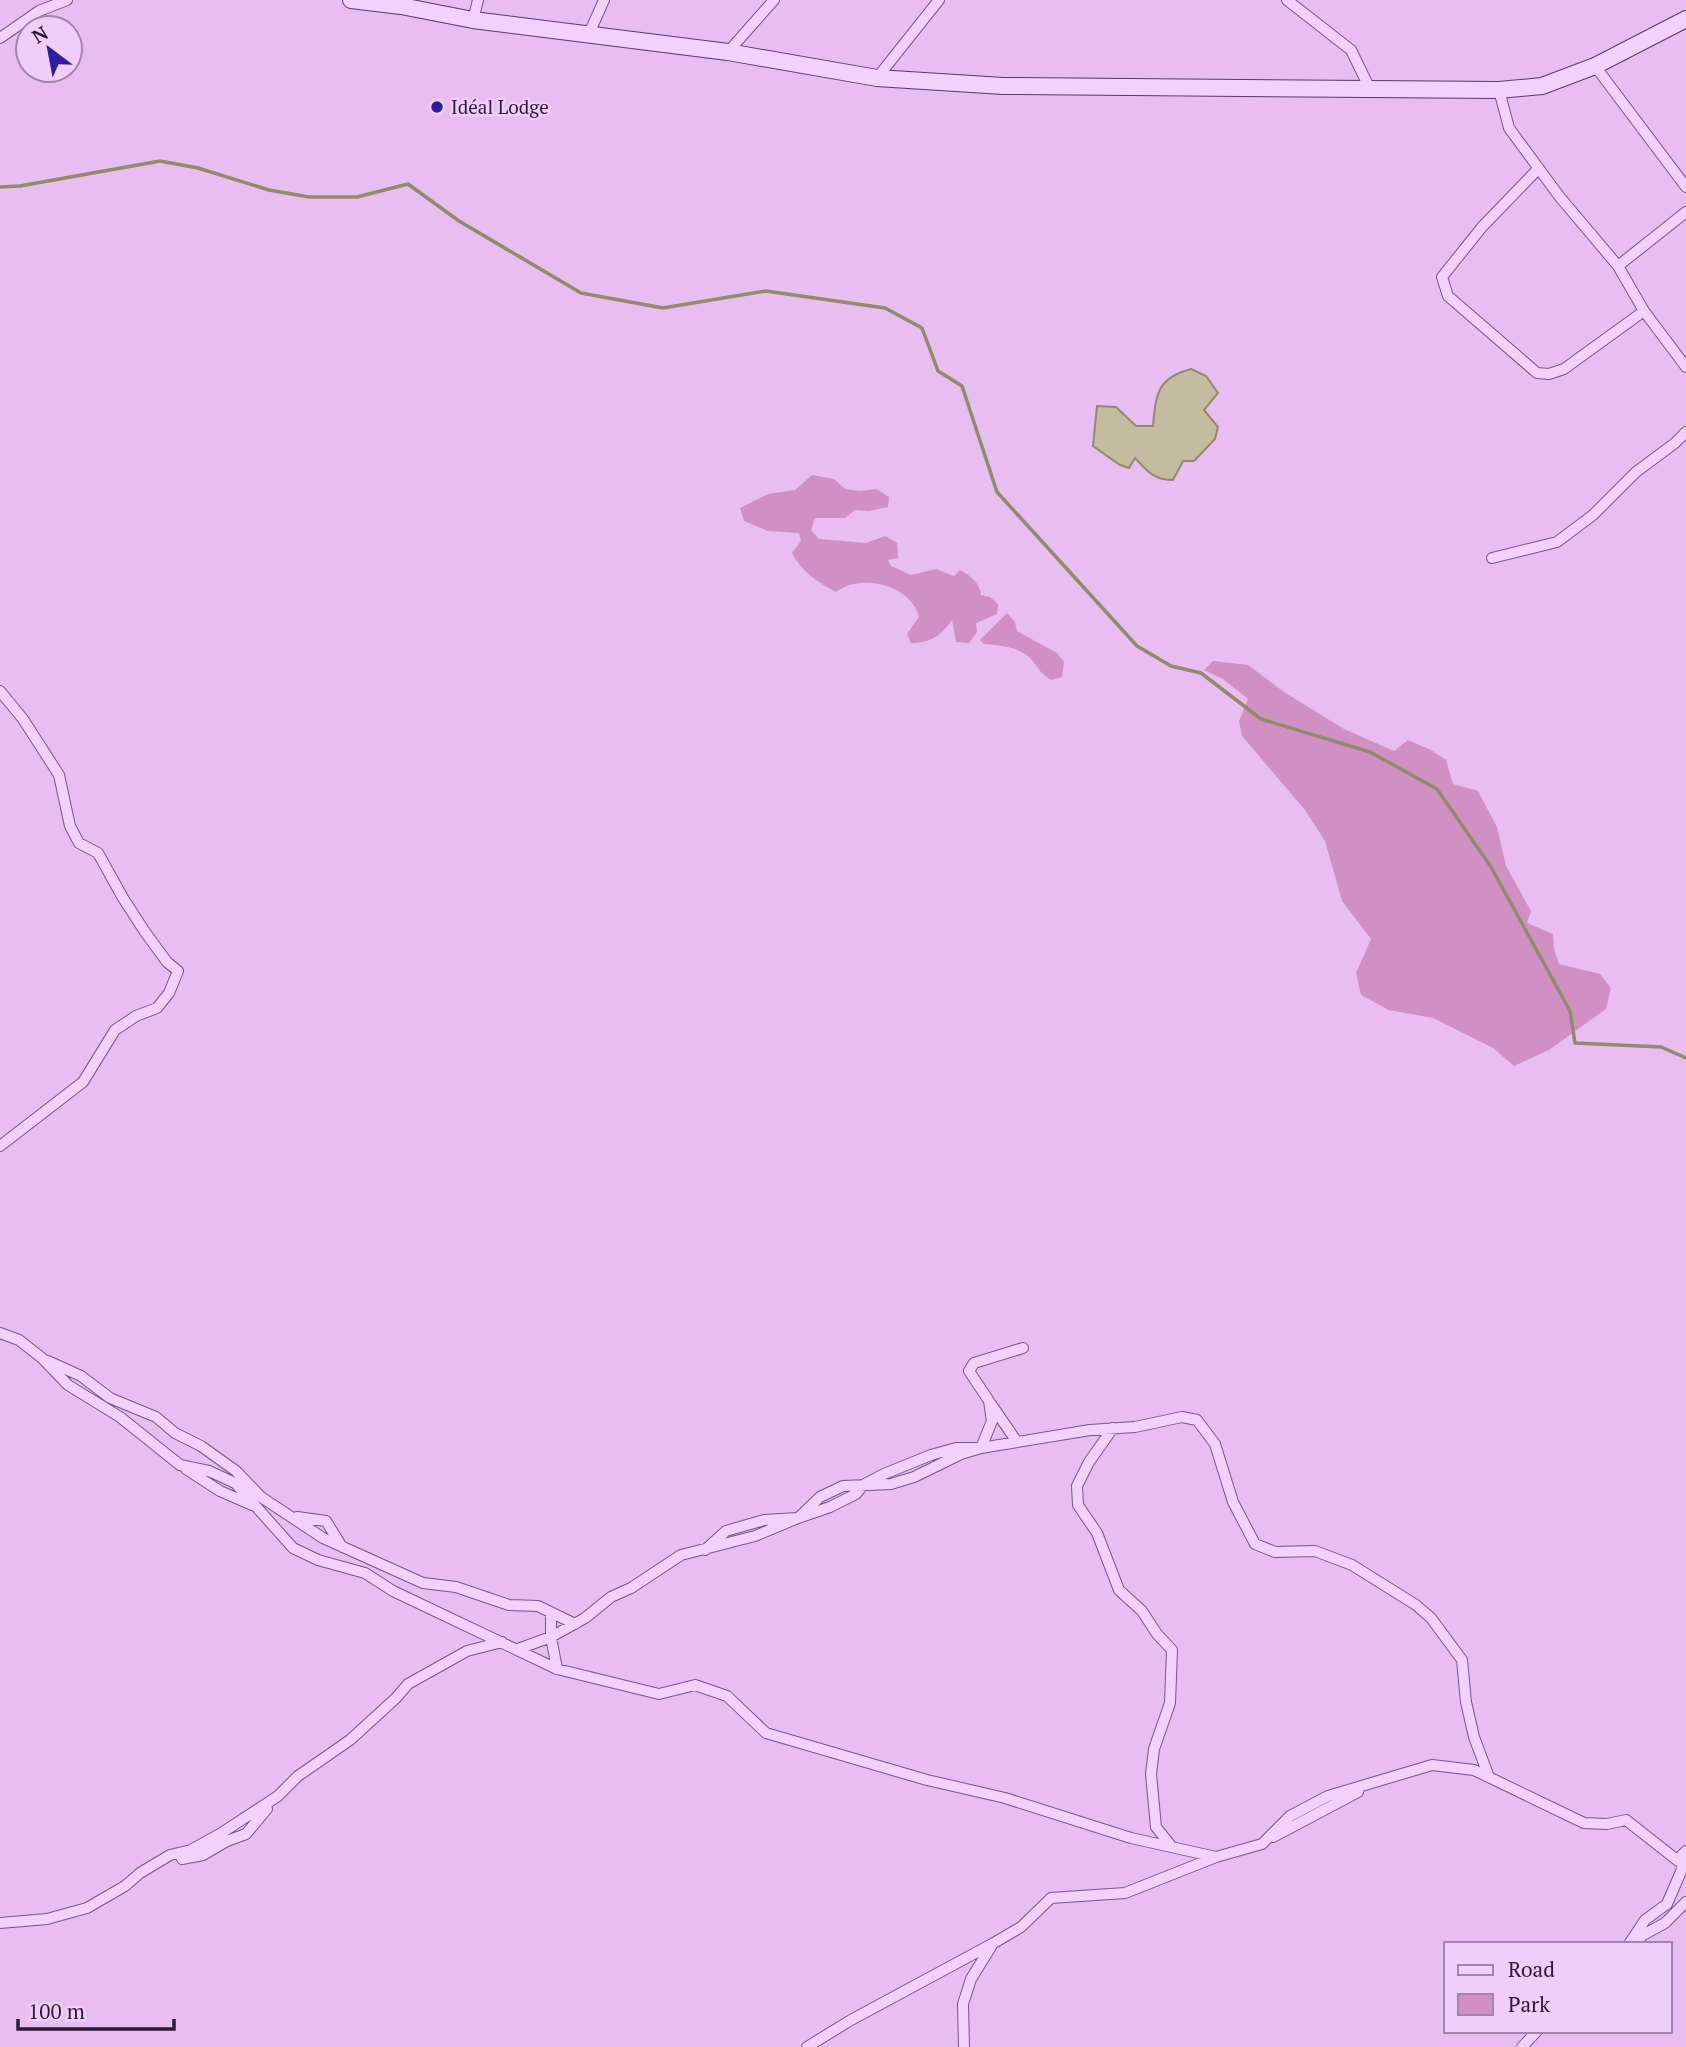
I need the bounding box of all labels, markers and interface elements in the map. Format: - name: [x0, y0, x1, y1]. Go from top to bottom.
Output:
- north arrow: [14, 14, 84, 84]
- text: N: [27, 19, 53, 49]
- place label: Idéal Lodge: [451, 94, 549, 119]
- marker: Idéal Lodge: [429, 99, 445, 115]
- legend: [1444, 1942, 1672, 2033]
- text: Road: [1508, 1955, 1555, 1983]
- scale bar: [18, 1988, 173, 2032]
- text: Park: [1508, 1990, 1550, 2018]
- text: 100 m: [28, 1997, 85, 2025]

